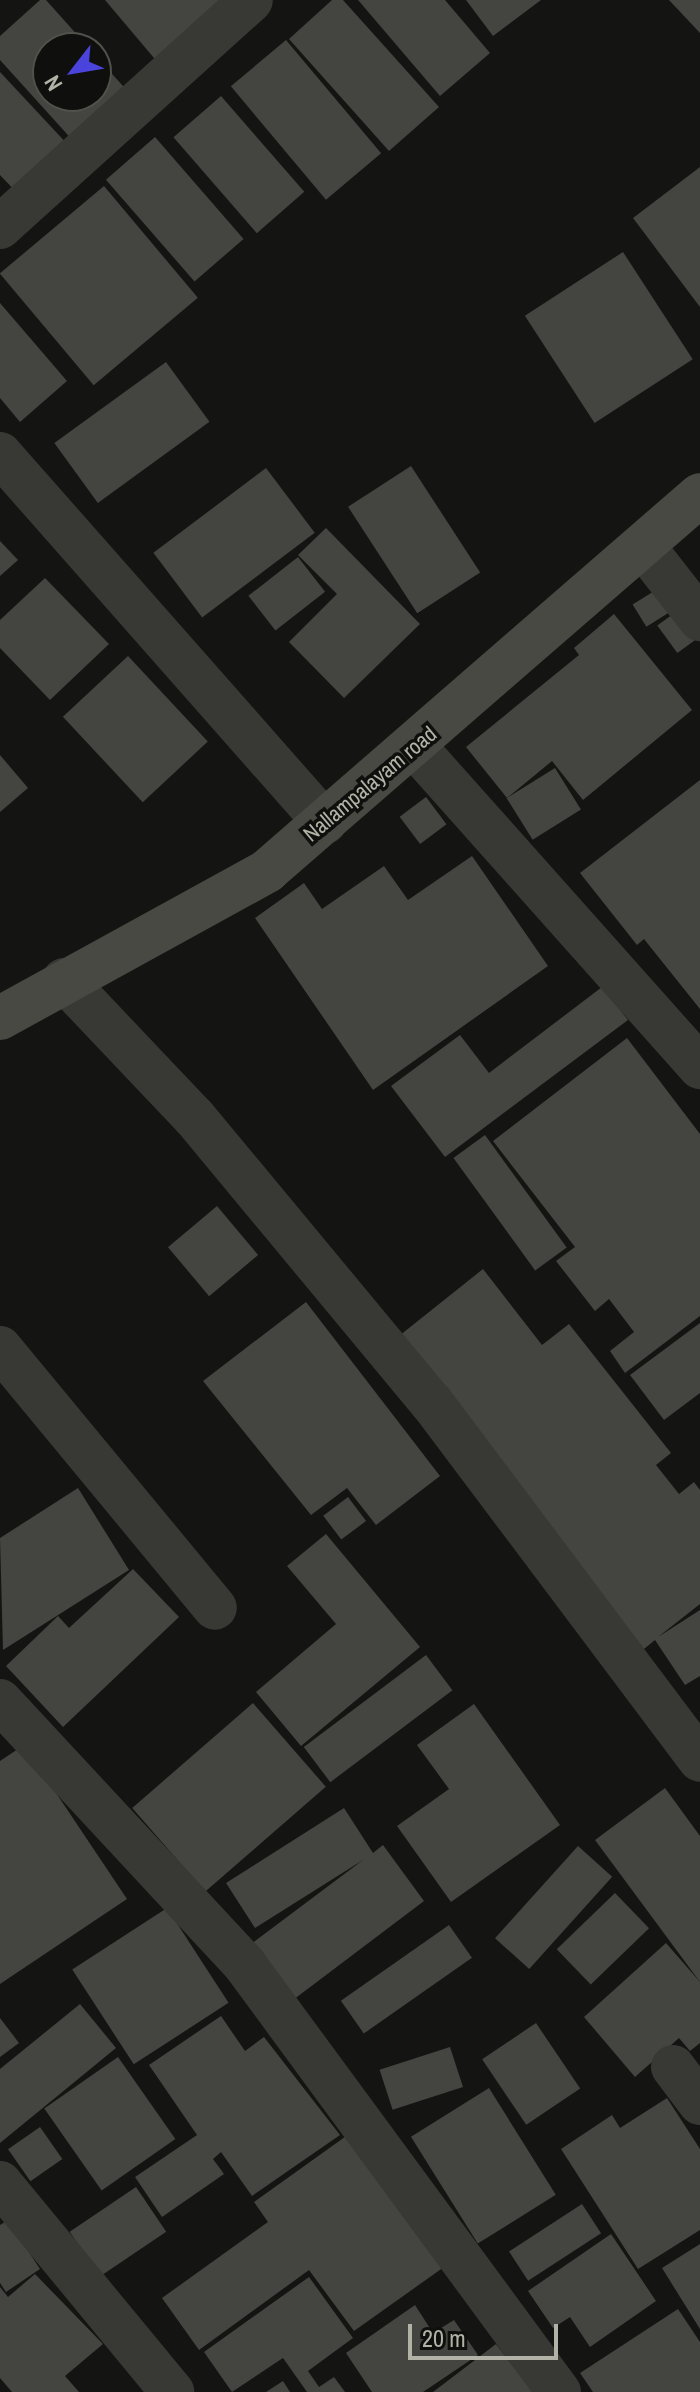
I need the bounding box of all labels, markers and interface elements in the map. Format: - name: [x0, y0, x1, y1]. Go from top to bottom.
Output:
- north arrow: [32, 32, 112, 112]
- text: N: [37, 70, 69, 97]
- street label: Nallampalayam road: [298, 721, 442, 847]
- scale bar: [412, 2308, 562, 2358]
- text: 20 m: [422, 2322, 466, 2354]

